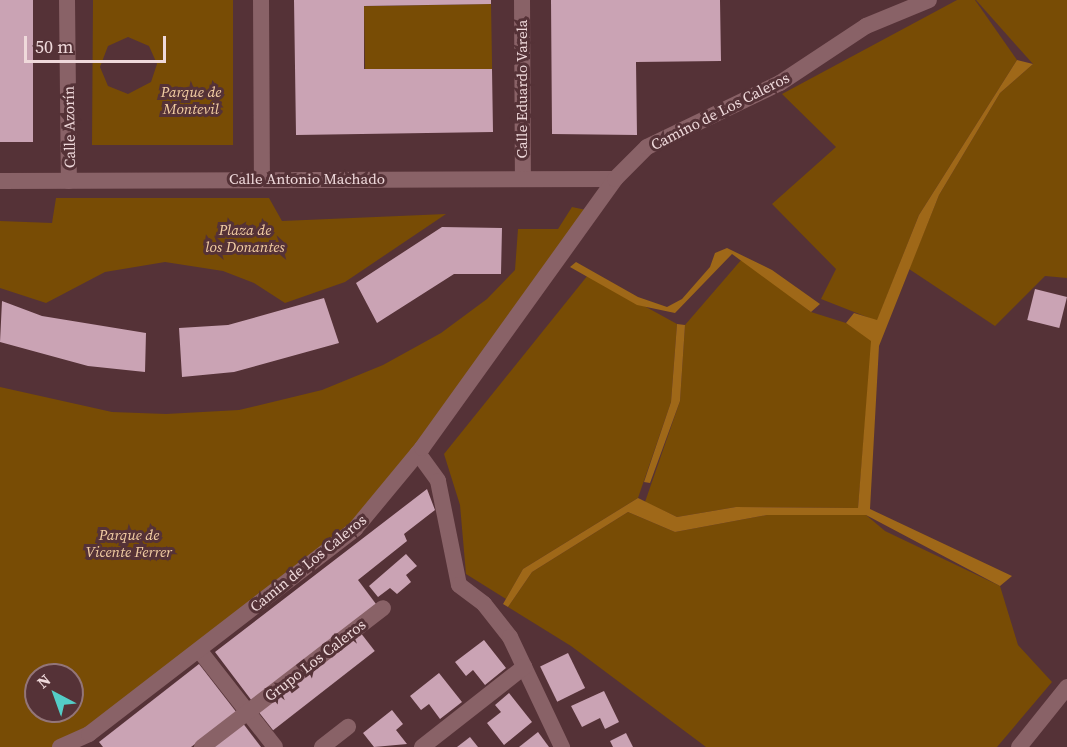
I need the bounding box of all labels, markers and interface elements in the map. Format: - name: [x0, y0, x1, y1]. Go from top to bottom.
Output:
- street label: Calle Eduardo Varela: [513, 19, 531, 159]
- scale bar: [27, 24, 170, 62]
- text: 50 m: [35, 34, 73, 59]
- street label: Camino de Los Caleros: [648, 68, 792, 154]
- park label: Parque de Montevil: [161, 82, 221, 117]
- street label: Calle Azorín: [59, 86, 79, 168]
- street label: Calle Antonio Machado: [229, 170, 385, 188]
- park label: Plaza de los Donantes: [205, 220, 285, 255]
- street label: Camín de Los Caleros: [246, 511, 370, 615]
- park label: Parque de Vicente Ferrer: [86, 525, 172, 560]
- street label: Grupo Los Caleros: [261, 615, 369, 705]
- north arrow: [24, 663, 84, 723]
- text: N: [32, 669, 55, 693]

